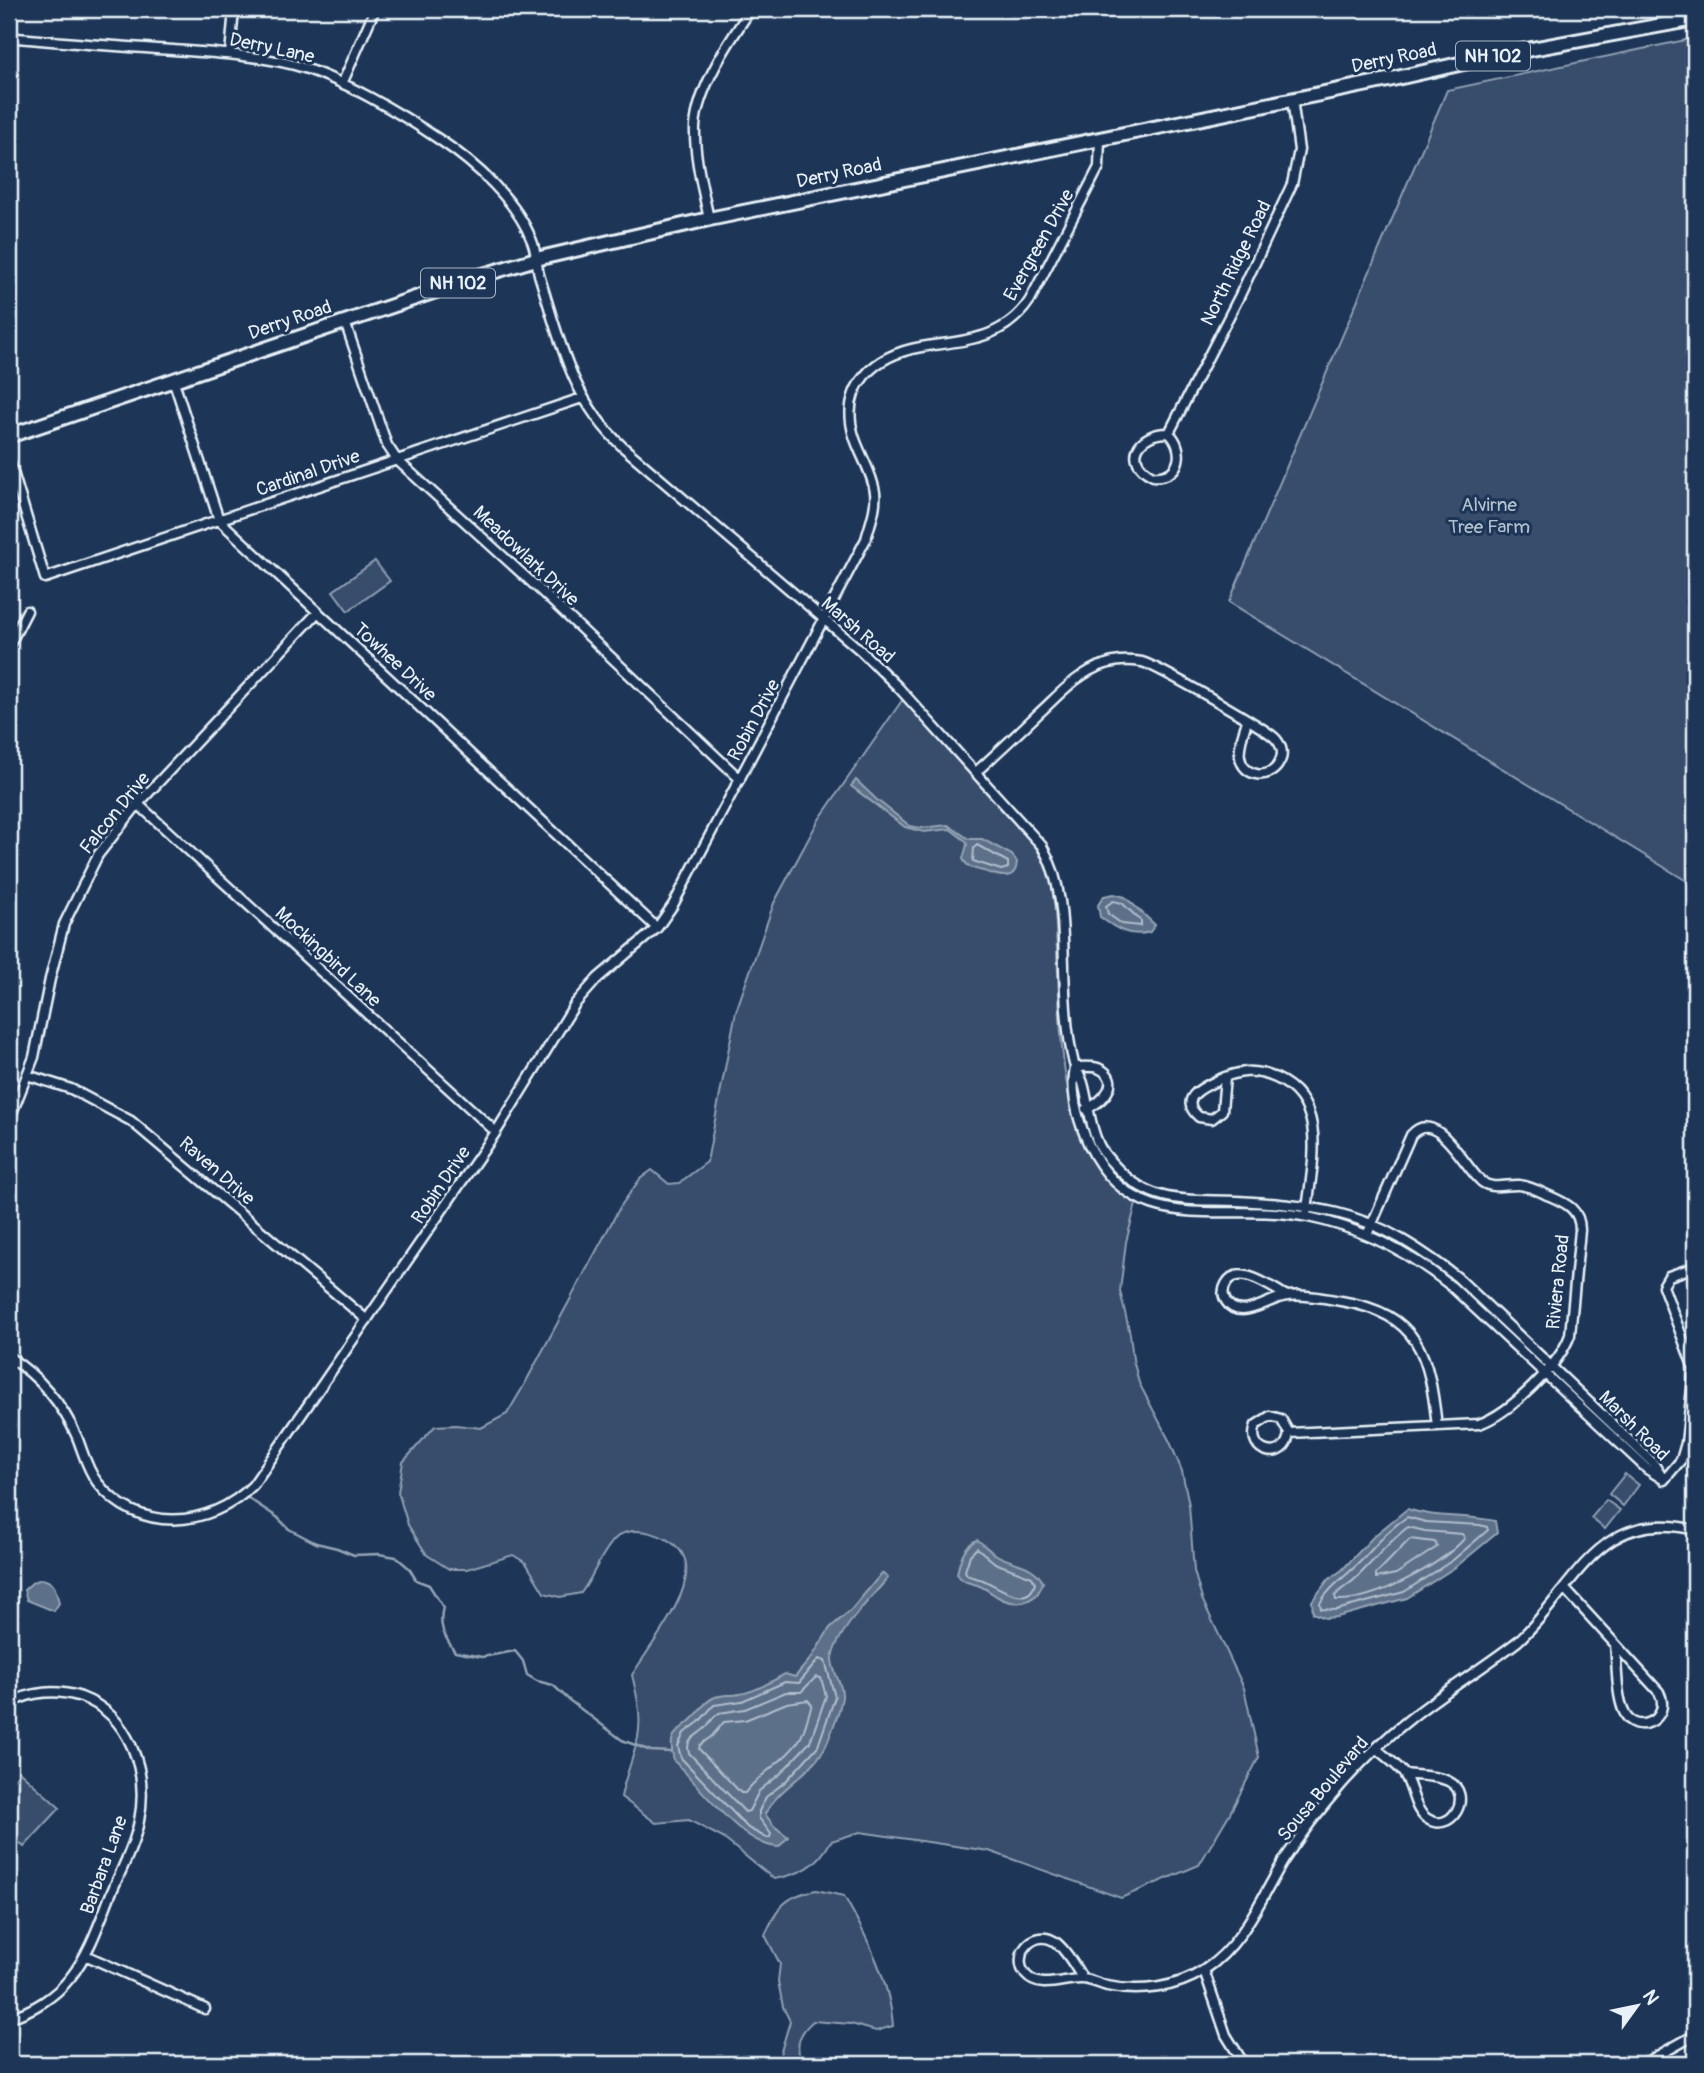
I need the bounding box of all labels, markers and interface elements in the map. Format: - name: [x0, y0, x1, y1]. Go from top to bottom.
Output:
- street label: Derry Lane: [227, 27, 317, 69]
- street label: Derry Road: [1349, 37, 1439, 79]
- road number: NH 102: [1456, 42, 1530, 70]
- street label: Derry Road: [794, 152, 884, 194]
- street label: Evergreen Drive: [998, 184, 1080, 305]
- street label: North Ridge Road: [1195, 196, 1277, 330]
- road number: NH 102: [421, 268, 495, 298]
- street label: Derry Road: [245, 295, 335, 345]
- street label: Cardinal Drive: [253, 444, 364, 502]
- park label: Alvirne Tree Farm: [1448, 493, 1530, 539]
- street label: Meadowlark Drive: [468, 501, 585, 612]
- street label: Marsh Road: [816, 591, 900, 669]
- street label: Towhee Drive: [348, 617, 442, 707]
- street label: Robin Drive: [722, 674, 786, 765]
- street label: Falcon Drive: [75, 767, 156, 859]
- street label: Mockingbird Lane: [270, 902, 387, 1013]
- street label: Raven Drive: [174, 1131, 260, 1211]
- street label: Robin Drive: [406, 1141, 476, 1229]
- street label: Riviera Road: [1541, 1233, 1575, 1331]
- street label: Marsh Road: [1594, 1386, 1674, 1466]
- street label: Sousa Boulevard: [1272, 1732, 1374, 1846]
- street label: Barbara Lane: [75, 1812, 133, 1918]
- north arrow: [1602, 1972, 1672, 2042]
- text: N: [1637, 1985, 1664, 2009]

